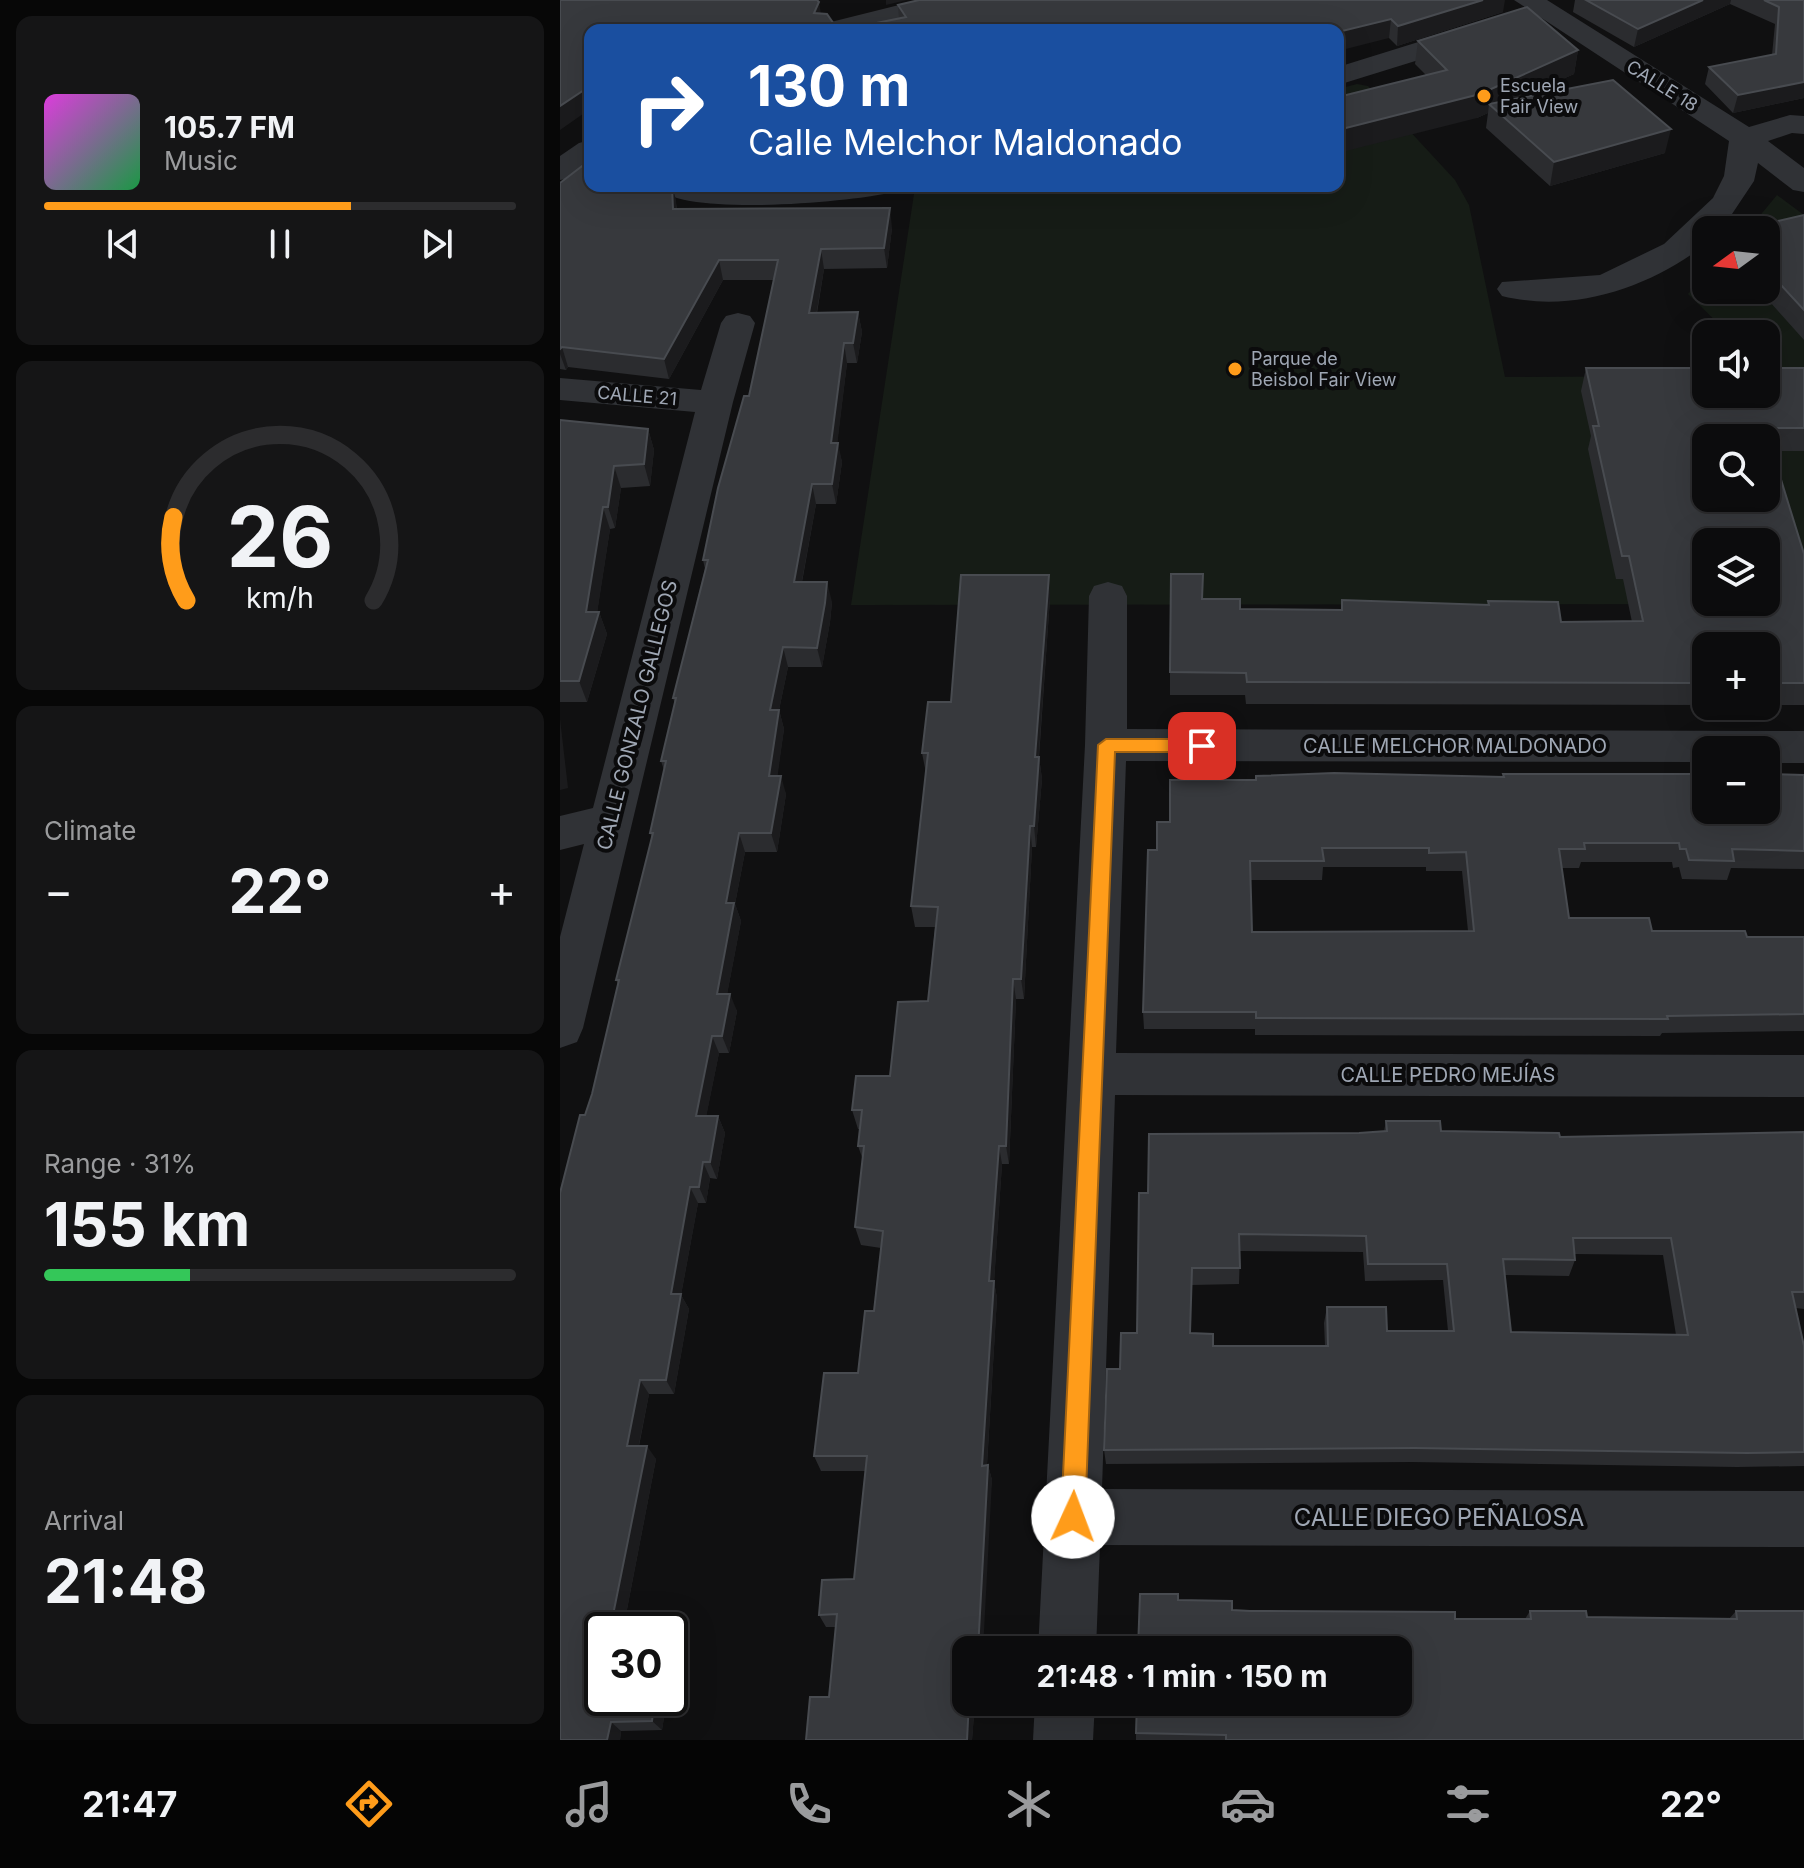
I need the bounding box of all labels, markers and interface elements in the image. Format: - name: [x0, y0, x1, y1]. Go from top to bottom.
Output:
- text: 130 m: [748, 52, 910, 120]
- street label: CALLE 18: [1623, 55, 1702, 116]
- icon: right: [616, 56, 720, 160]
- place label: Escuela Fair View: [1500, 75, 1578, 117]
- marker: Escuela Fair View: [1475, 87, 1493, 105]
- text: 105.7 FM: [164, 109, 295, 145]
- text: Calle Melchor Maldonado: [748, 120, 1183, 164]
- text: Music: [164, 145, 238, 176]
- north arrow: [1692, 216, 1780, 304]
- map controls: [1692, 216, 1780, 824]
- icon: previous: [101, 222, 145, 266]
- icon: pause: [258, 222, 302, 266]
- icon: next: [415, 222, 459, 266]
- button: sound: [1692, 320, 1780, 408]
- place label: Parque de Beisbol Fair View: [1251, 348, 1397, 390]
- marker: Parque de Beisbol Fair View: [1226, 360, 1244, 378]
- street label: CALLE 21: [596, 382, 678, 409]
- button: search: [1692, 424, 1780, 512]
- text: 26: [227, 486, 333, 587]
- button: layers: [1692, 528, 1780, 616]
- street label: CALLE GONZALO GALLEGOS: [592, 577, 682, 853]
- text: km/h: [246, 580, 314, 615]
- button: +: [1692, 632, 1780, 720]
- pin: [1168, 712, 1236, 780]
- icon: arrive: [1180, 724, 1224, 768]
- street label: CALLE MELCHOR MALDONADO: [1303, 734, 1607, 758]
- button: −: [1692, 736, 1780, 824]
- text: Climate: [44, 815, 136, 846]
- text: 22°: [228, 855, 332, 927]
- text: −: [44, 864, 73, 918]
- text: +: [487, 864, 516, 918]
- street label: CALLE PEDRO MEJÍAS: [1341, 1062, 1555, 1087]
- text: Range · 31%: [44, 1148, 196, 1179]
- text: 155 km: [44, 1188, 250, 1260]
- position arrow: [1031, 1475, 1115, 1559]
- street label: CALLE DIEGO PEÑALOSA: [1294, 1503, 1584, 1532]
- text: Arrival: [44, 1505, 124, 1536]
- text: 21:48: [44, 1545, 207, 1617]
- speed limit sign: 30: [584, 1612, 688, 1716]
- text: 21:48 · 1 min · 150 m: [1036, 1658, 1328, 1694]
- icon: directions: [341, 1776, 397, 1832]
- icon: music: [561, 1776, 617, 1832]
- icon: phone: [781, 1776, 837, 1832]
- icon: climate: [1001, 1776, 1057, 1832]
- icon: car: [1220, 1776, 1276, 1832]
- icon: filters: [1440, 1776, 1496, 1832]
- text: 21:47: [82, 1782, 177, 1826]
- text: 22°: [1660, 1782, 1722, 1826]

